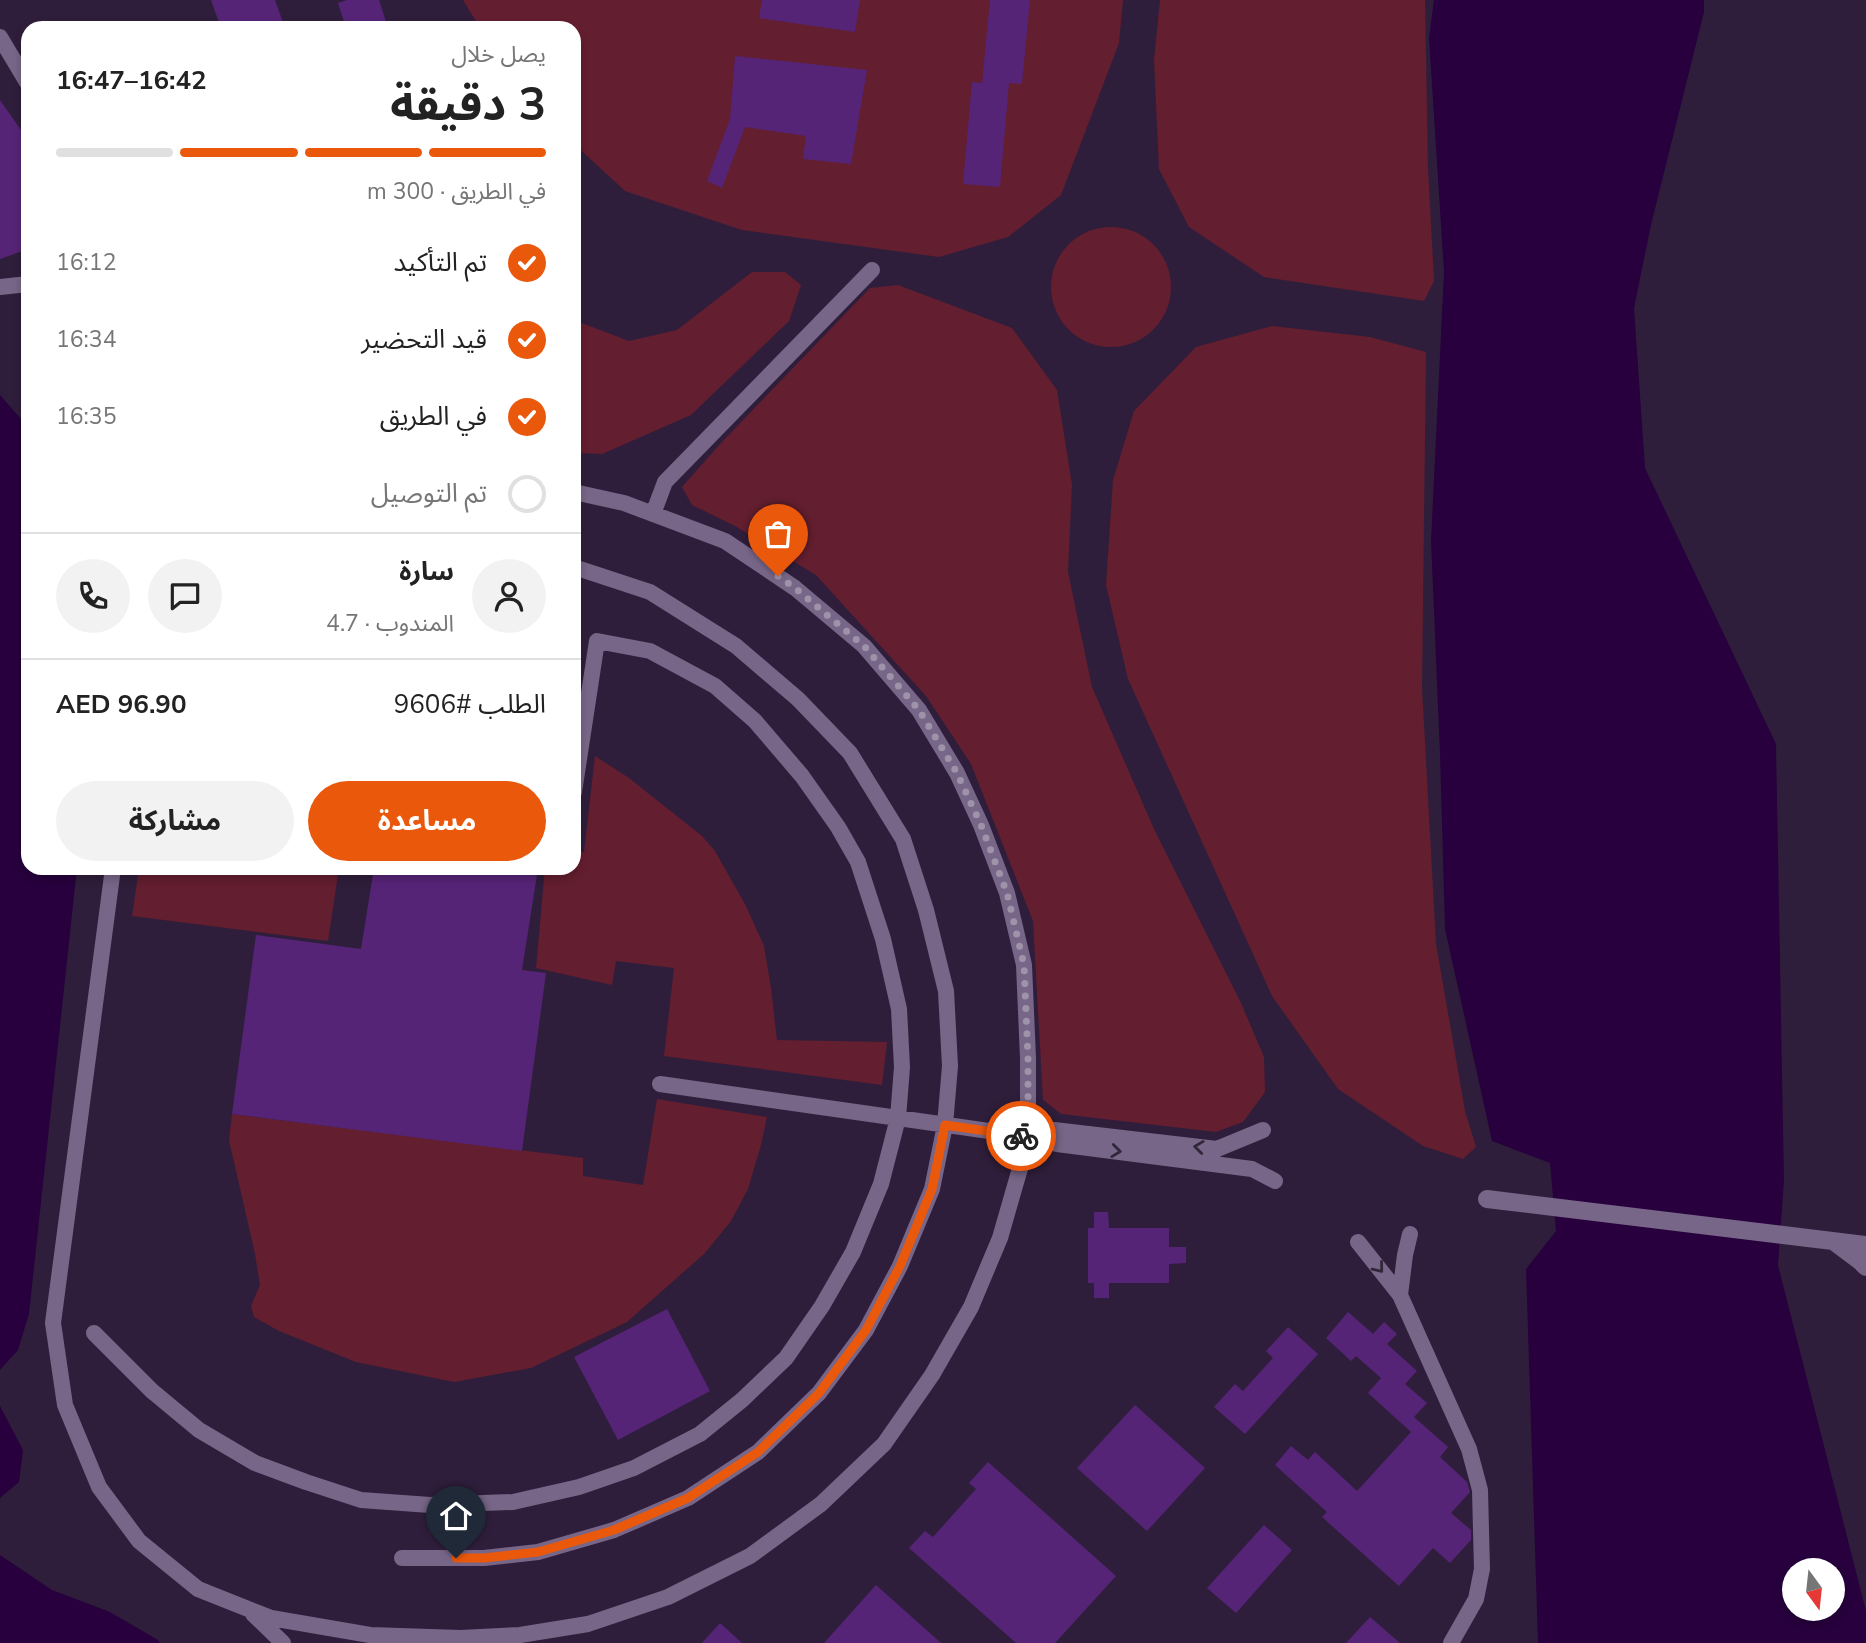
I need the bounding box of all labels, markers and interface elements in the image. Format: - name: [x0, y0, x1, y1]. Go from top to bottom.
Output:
- text: يصل خلال: [451, 39, 546, 70]
- text: 16:42–16:47: [56, 63, 207, 98]
- text: 3 دقيقة: [390, 73, 546, 136]
- text: في الطريق · 300 m: [367, 176, 546, 207]
- icon: check: [508, 244, 546, 282]
- text: تم التأكيد: [394, 245, 487, 280]
- text: 16:12: [56, 247, 116, 278]
- icon: check: [508, 321, 546, 359]
- text: قيد التحضير: [361, 322, 487, 357]
- text: 16:34: [56, 324, 116, 355]
- icon: check: [508, 398, 546, 436]
- text: في الطريق: [380, 399, 487, 434]
- text: 16:35: [56, 401, 116, 432]
- text: تم التوصيل: [371, 476, 487, 511]
- pin: [748, 504, 808, 576]
- icon: bag: [759, 515, 797, 553]
- text: سارة: [399, 554, 454, 589]
- button: phone: [56, 559, 130, 633]
- button: chat: [148, 559, 222, 633]
- button: person: [472, 559, 546, 633]
- text: المندوب · 4.7: [326, 608, 454, 639]
- text: AED 96.90: [56, 687, 187, 722]
- text: الطلب #9606: [394, 687, 546, 722]
- button: مشاركة: [56, 781, 294, 861]
- button: مساعدة: [308, 781, 546, 861]
- courier: [986, 1101, 1056, 1171]
- icon: bike: [1002, 1117, 1040, 1155]
- one-way arrow: [1193, 1140, 1205, 1155]
- one-way arrow: [1110, 1144, 1122, 1159]
- one-way arrow: [1371, 1261, 1384, 1273]
- pin: [426, 1486, 486, 1558]
- icon: home: [437, 1497, 475, 1535]
- north arrow: [1782, 1558, 1844, 1620]
- map controls: [1782, 1558, 1845, 1621]

